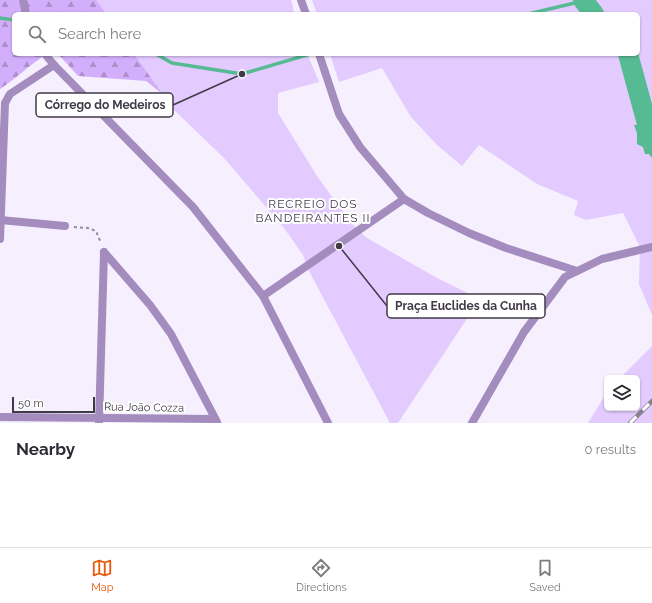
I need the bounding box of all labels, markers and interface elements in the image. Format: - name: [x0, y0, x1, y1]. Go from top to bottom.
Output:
- search box: [12, 12, 640, 56]
- icon: search: [26, 23, 48, 45]
- text: Search here: [58, 25, 141, 43]
- callout: Córrego do Medeiros: [36, 93, 173, 117]
- text: Córrego do Medeiros: [45, 98, 165, 112]
- district label: RECREIO DOS BANDEIRANTES II: [255, 197, 371, 225]
- callout: Praça Euclides da Cunha: [387, 294, 545, 318]
- text: Praça Euclides da Cunha: [395, 299, 537, 313]
- map controls: [604, 375, 640, 411]
- button: layers: [604, 375, 640, 411]
- scale bar: [12, 395, 95, 414]
- text: 50 m: [18, 397, 44, 410]
- street label: Rua João Cozza: [104, 400, 184, 415]
- text: Nearby: [16, 439, 75, 459]
- text: 0 results: [585, 442, 636, 457]
- tab: Map: [91, 557, 114, 594]
- tab: Directions: [296, 557, 347, 594]
- tab: Saved: [529, 557, 561, 594]

